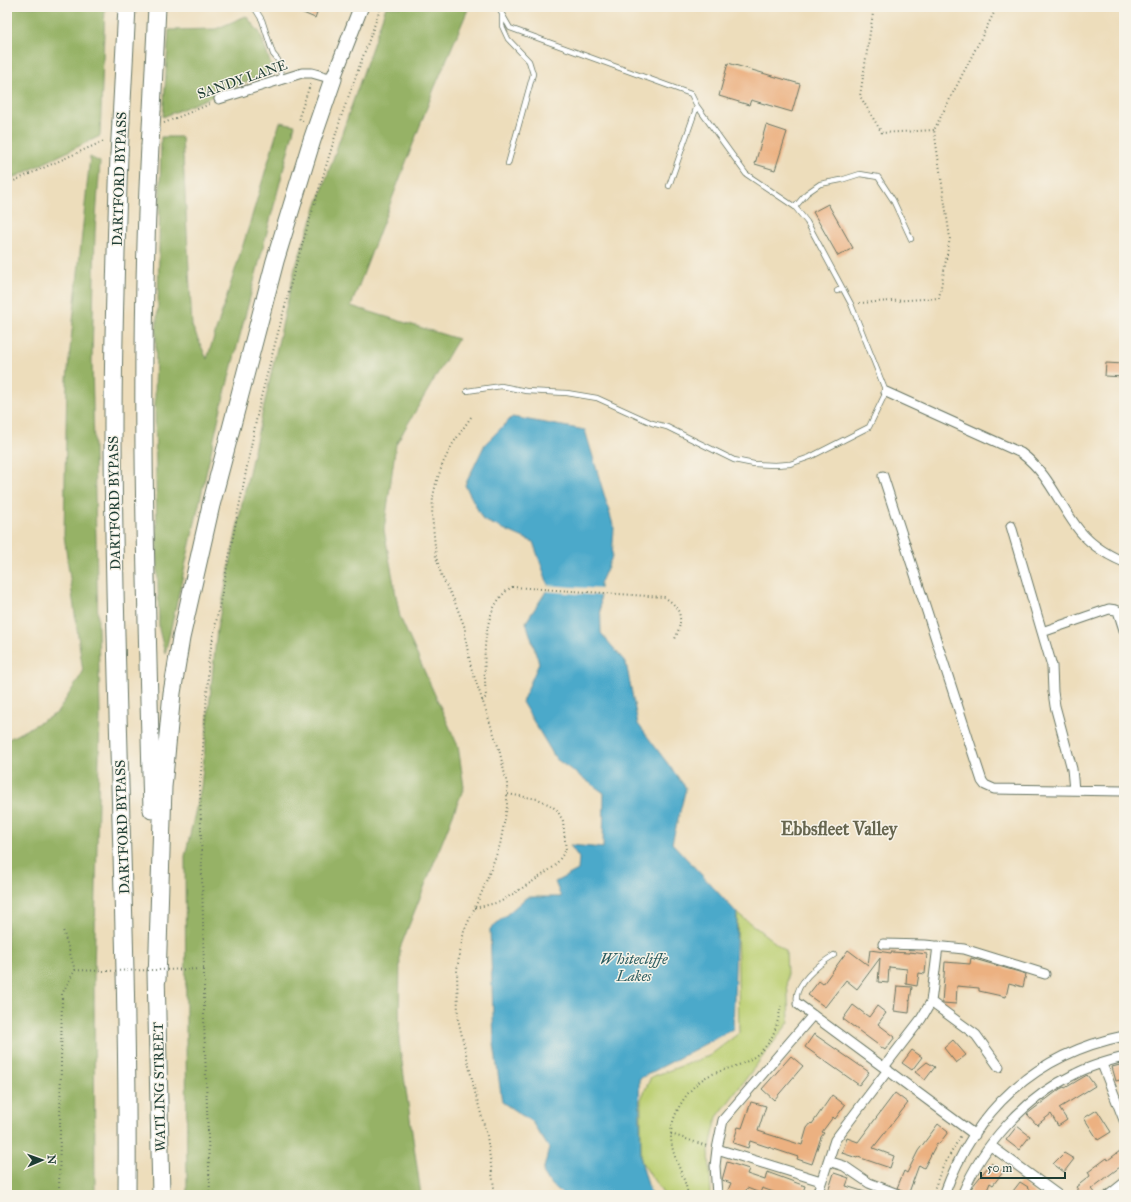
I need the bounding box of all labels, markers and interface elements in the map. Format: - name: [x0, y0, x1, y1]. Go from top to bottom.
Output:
- street label: SANDY LANE: [195, 56, 289, 103]
- street label: DARTFORD BYPASS: [109, 112, 130, 246]
- street label: DARTFORD BYPASS: [105, 436, 124, 570]
- street label: DARTFORD BYPASS: [112, 760, 133, 894]
- district label: Ebbsfleet Valley: [781, 818, 899, 841]
- water label: Whitecliffe Lakes: [600, 950, 668, 985]
- street label: WATLING STREET: [150, 1022, 169, 1152]
- north arrow: [22, 1140, 62, 1180]
- scale bar: [981, 1154, 1065, 1180]
- text: N: [45, 1155, 58, 1165]
- text: 50 m: [987, 1161, 1012, 1175]

